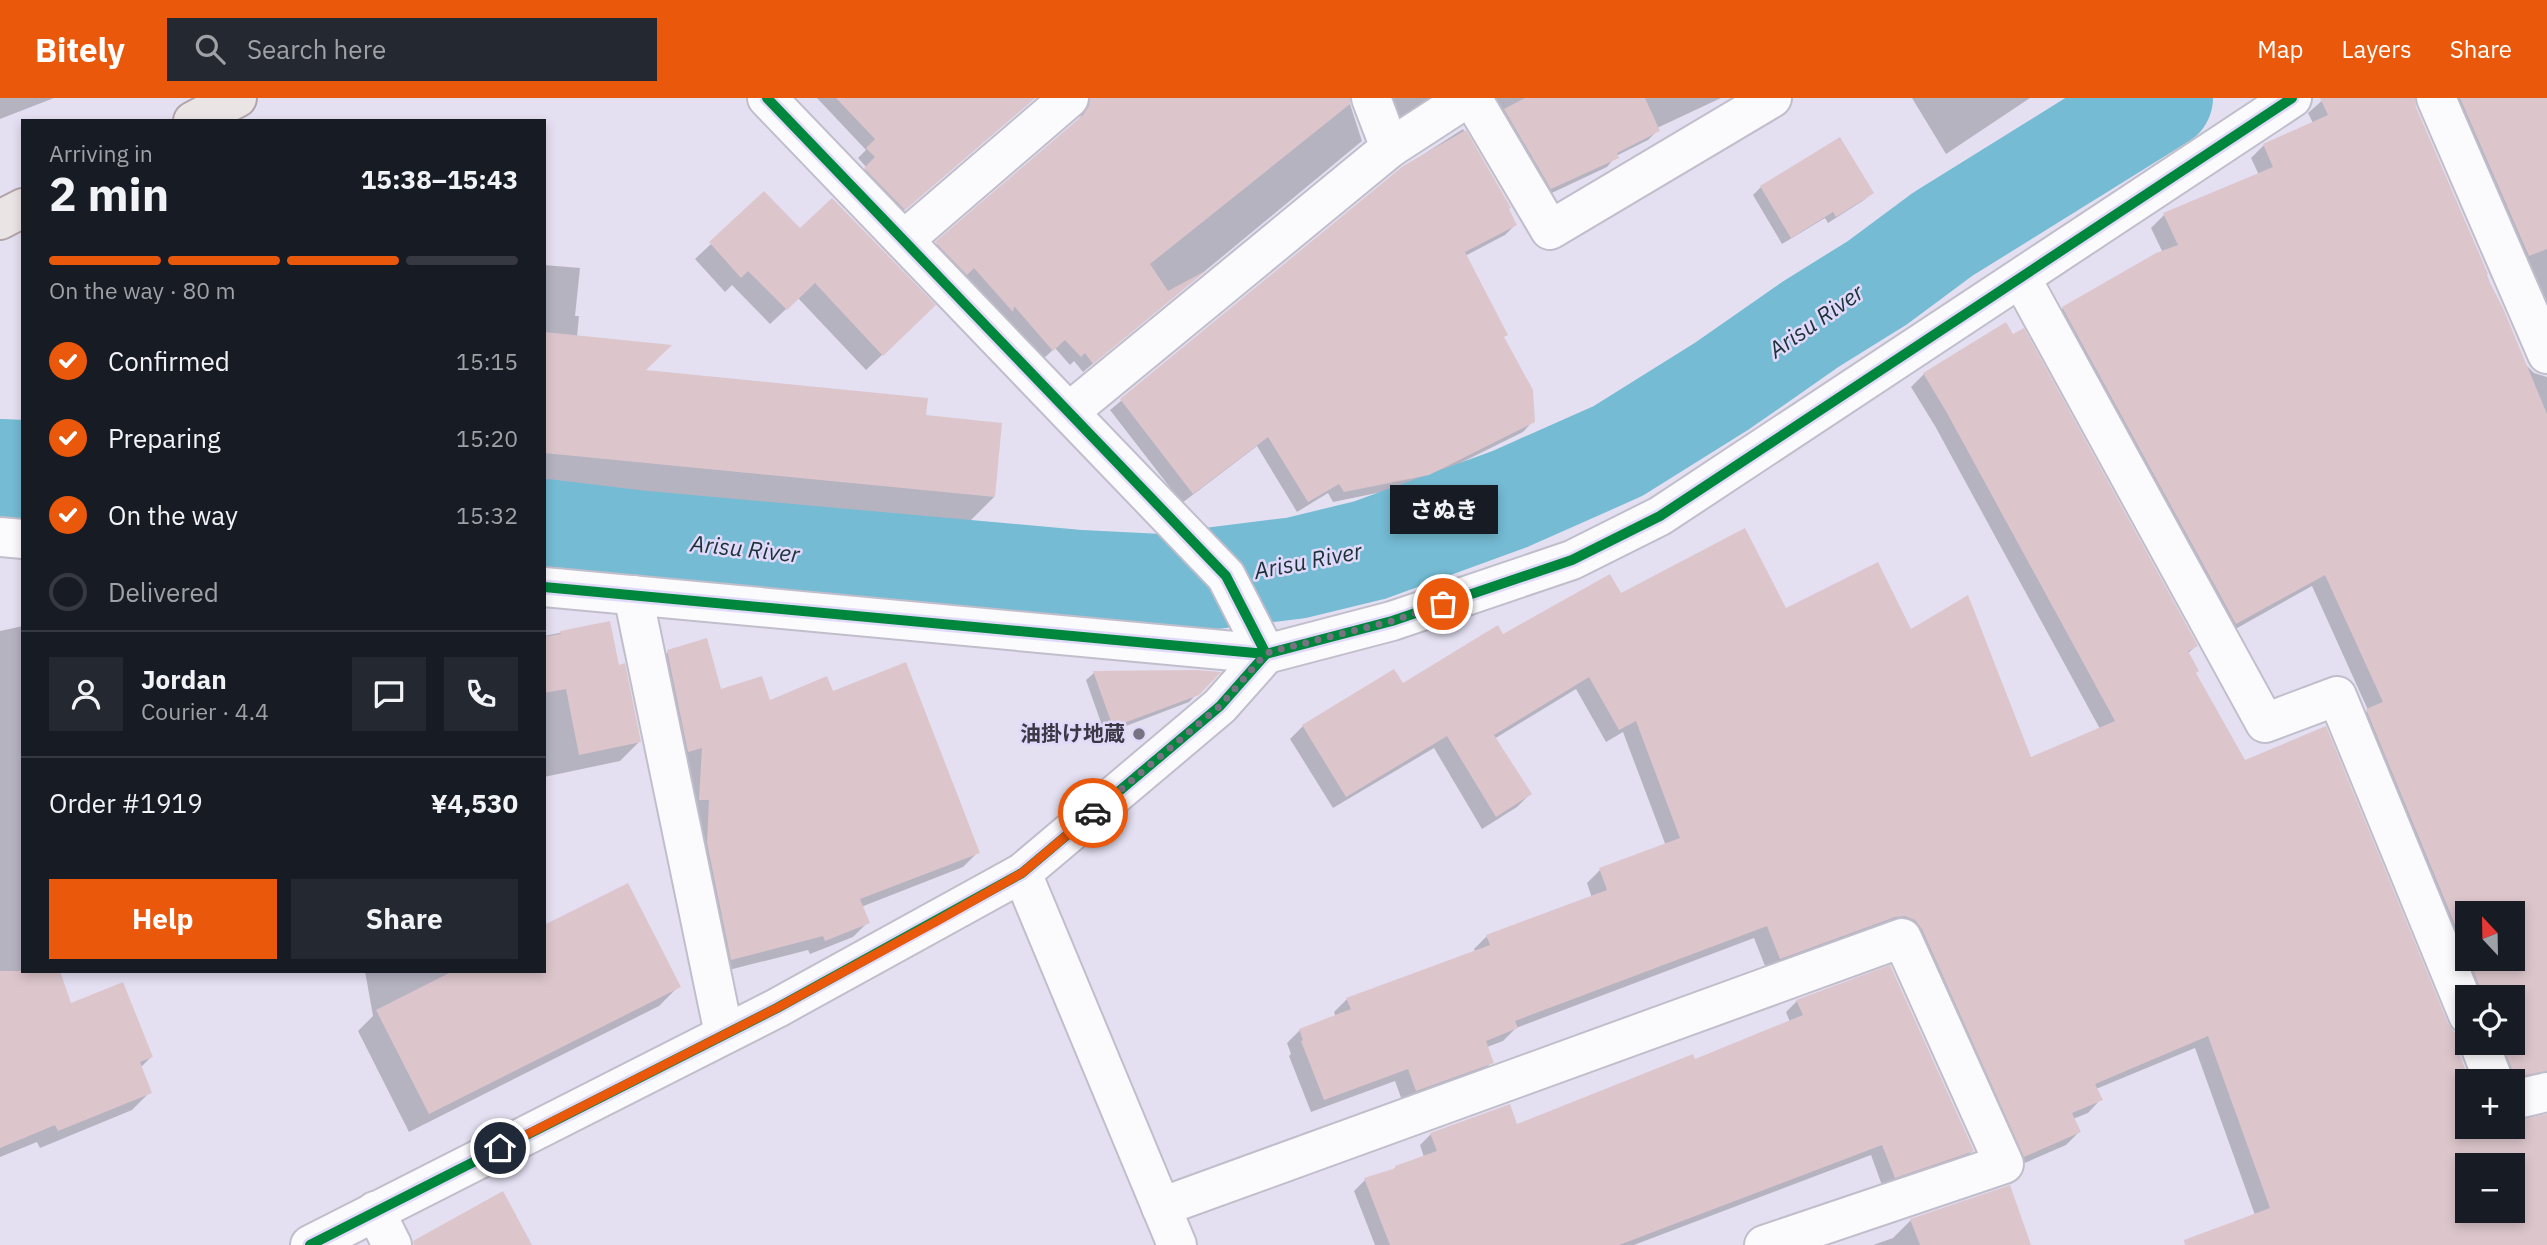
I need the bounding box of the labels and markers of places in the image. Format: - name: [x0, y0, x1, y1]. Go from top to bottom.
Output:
- callout: さぬき: [1389, 485, 1497, 534]
- pin: [1413, 574, 1473, 634]
- place label: 油掛け地蔵: [1020, 719, 1125, 747]
- marker: 油掛け地蔵: [1131, 726, 1147, 742]
- pin: [470, 1118, 530, 1178]

